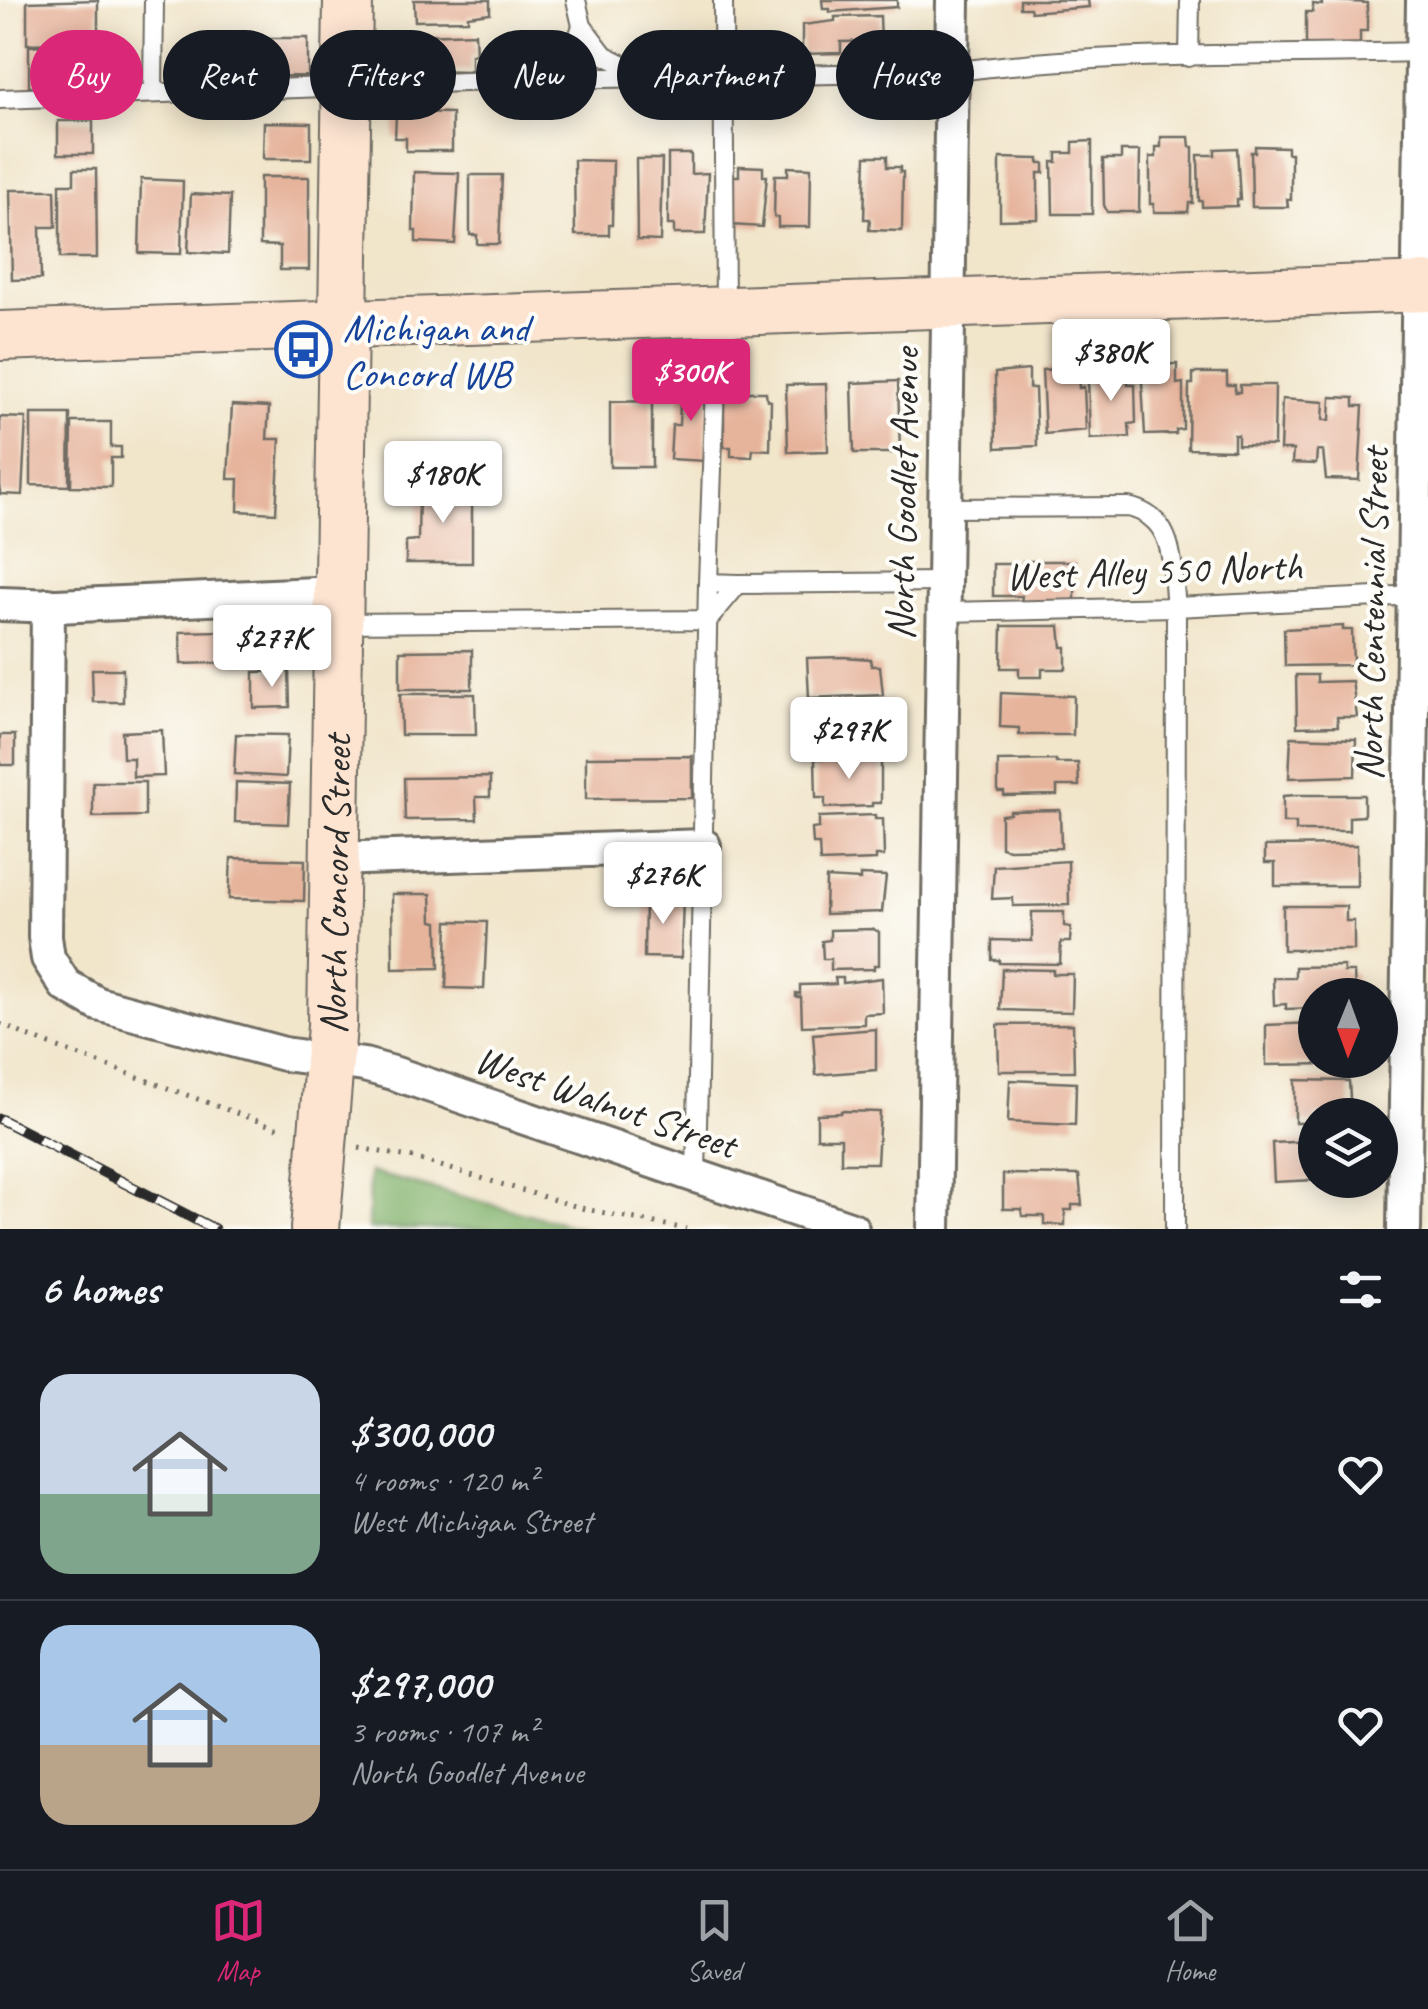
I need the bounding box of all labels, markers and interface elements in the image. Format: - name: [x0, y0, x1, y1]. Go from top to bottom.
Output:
- chip: Buy: [30, 30, 143, 120]
- chip: Rent: [163, 30, 290, 120]
- chip: Filters: [310, 30, 456, 120]
- chip: New: [476, 30, 597, 120]
- chip: Apartment: [617, 30, 816, 120]
- chip: House: [836, 30, 974, 120]
- place label: Michigan and Concord WB: [343, 303, 534, 399]
- pin: $380K: [1041, 319, 1181, 404]
- bus stop icon: Michigan and Concord WB: [274, 320, 334, 380]
- text: $380K: [1074, 331, 1148, 372]
- pin: $300K: [621, 339, 761, 424]
- street label: North Goodlet Avenue: [875, 345, 931, 640]
- text: $300K: [654, 351, 728, 392]
- pin: $180K: [373, 441, 513, 526]
- street label: North Centennial Street: [1344, 444, 1400, 781]
- text: $180K: [406, 453, 480, 494]
- street label: West Alley 550 North: [1005, 541, 1304, 601]
- pin: $277K: [202, 605, 342, 690]
- text: $277K: [235, 617, 309, 658]
- pin: $297K: [779, 697, 919, 782]
- text: $297K: [812, 709, 886, 750]
- street label: North Concord Street: [308, 731, 363, 1035]
- pin: $276K: [593, 842, 733, 927]
- text: $276K: [626, 854, 700, 895]
- north arrow: [1298, 978, 1398, 1078]
- map controls: [1298, 978, 1398, 1198]
- street label: West Walnut Street: [469, 1034, 746, 1171]
- button: layers: [1298, 1098, 1398, 1198]
- icon: filters: [1333, 1262, 1388, 1317]
- text: 6 homes: [40, 1263, 159, 1316]
- text: $300,000: [350, 1407, 491, 1460]
- icon: home: [120, 1414, 240, 1534]
- icon: heart: [1333, 1447, 1388, 1502]
- text: 4 rooms · 120 m²: [350, 1460, 537, 1501]
- text: West Michigan Street: [350, 1501, 592, 1542]
- text: $297,000: [350, 1658, 490, 1711]
- icon: home: [120, 1665, 240, 1785]
- icon: heart: [1333, 1698, 1388, 1753]
- text: 3 rooms · 107 m²: [350, 1711, 537, 1752]
- text: North Goodlet Avenue: [350, 1752, 584, 1793]
- tab: Map: [211, 1893, 266, 1988]
- tab: Saved: [687, 1893, 742, 1988]
- tab: Home: [1163, 1893, 1218, 1988]

